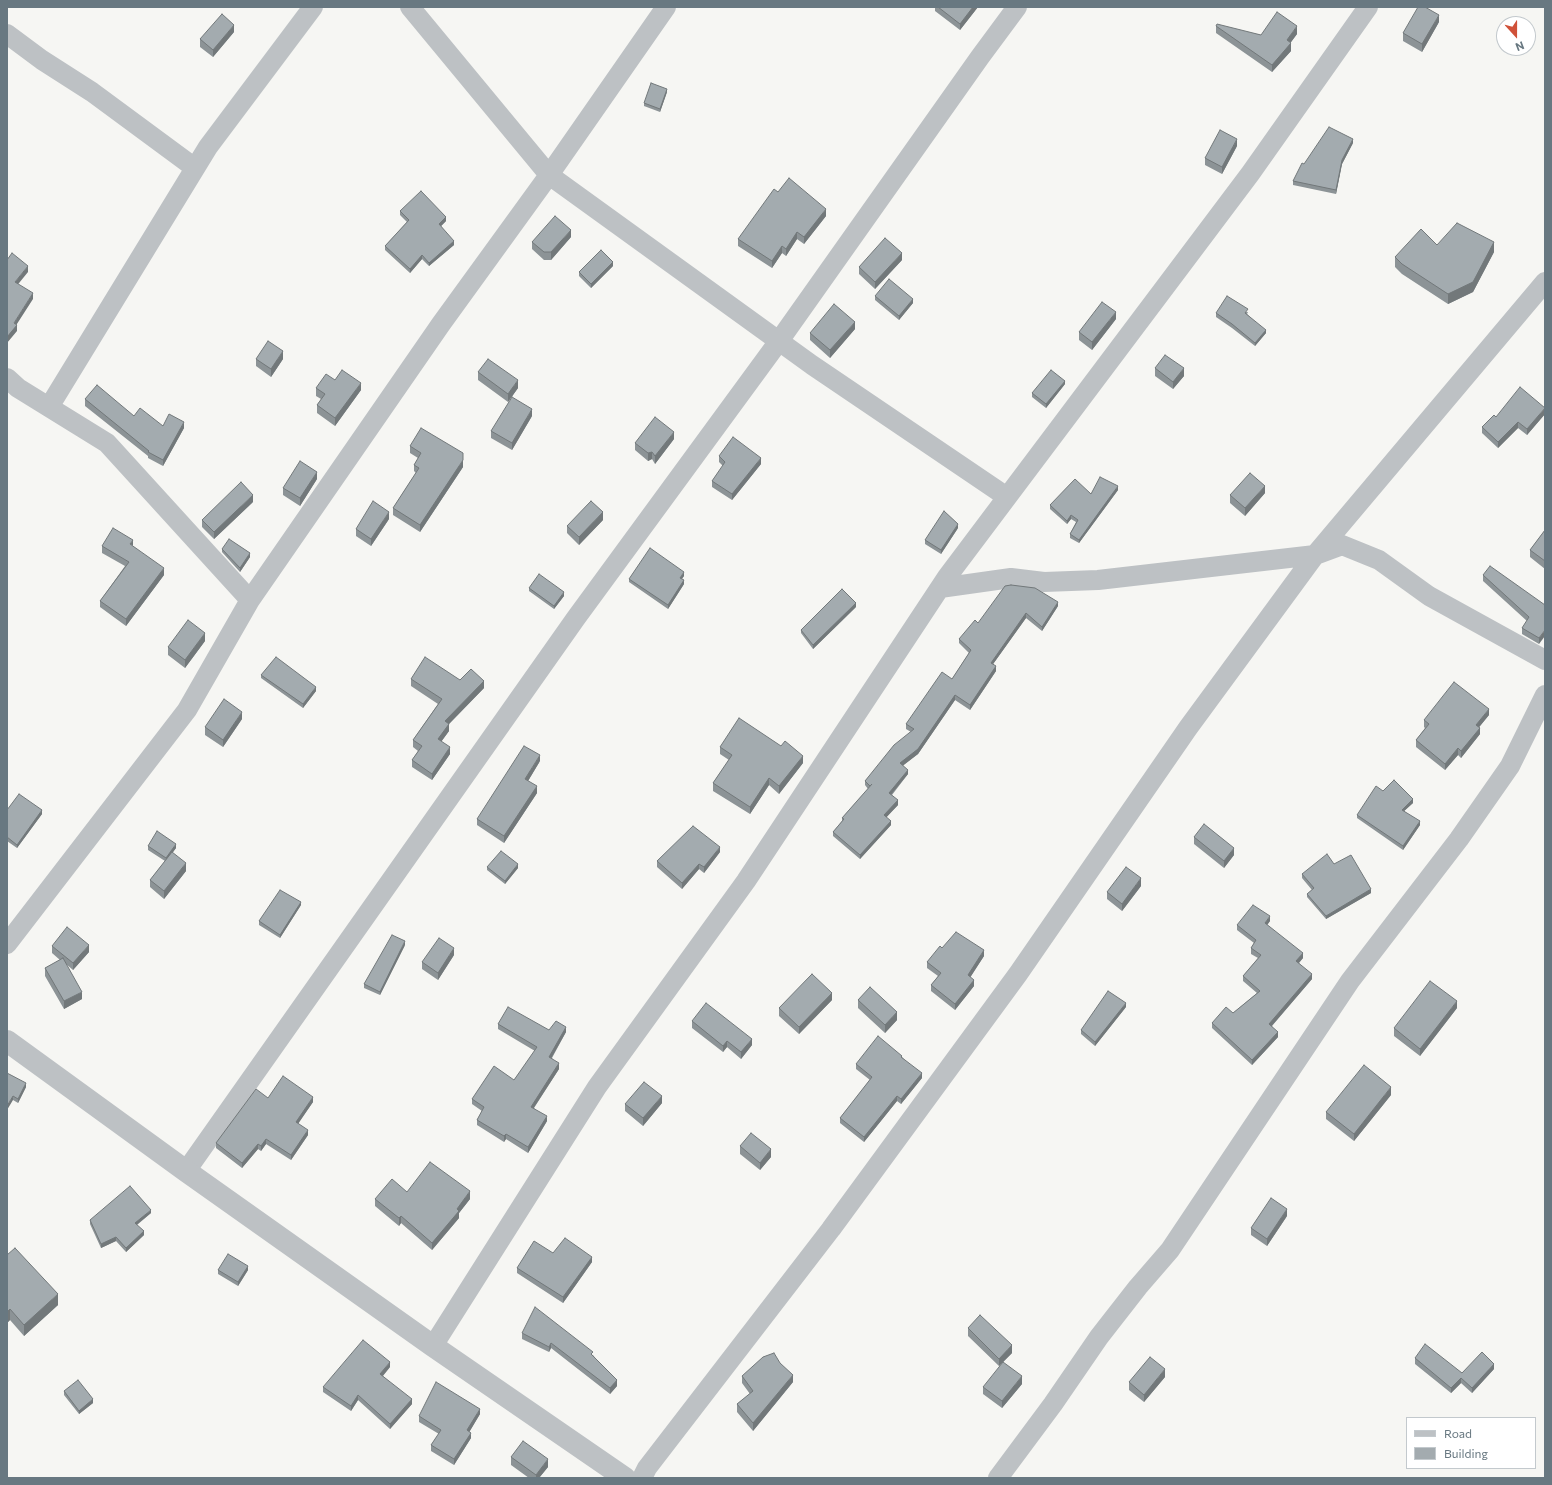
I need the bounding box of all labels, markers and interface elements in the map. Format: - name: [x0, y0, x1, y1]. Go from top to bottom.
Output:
- north arrow: [1496, 16, 1536, 56]
- text: N: [1514, 39, 1526, 54]
- legend: [1406, 1417, 1536, 1469]
- text: Road: [1444, 1426, 1472, 1440]
- text: Building: [1444, 1446, 1488, 1460]

